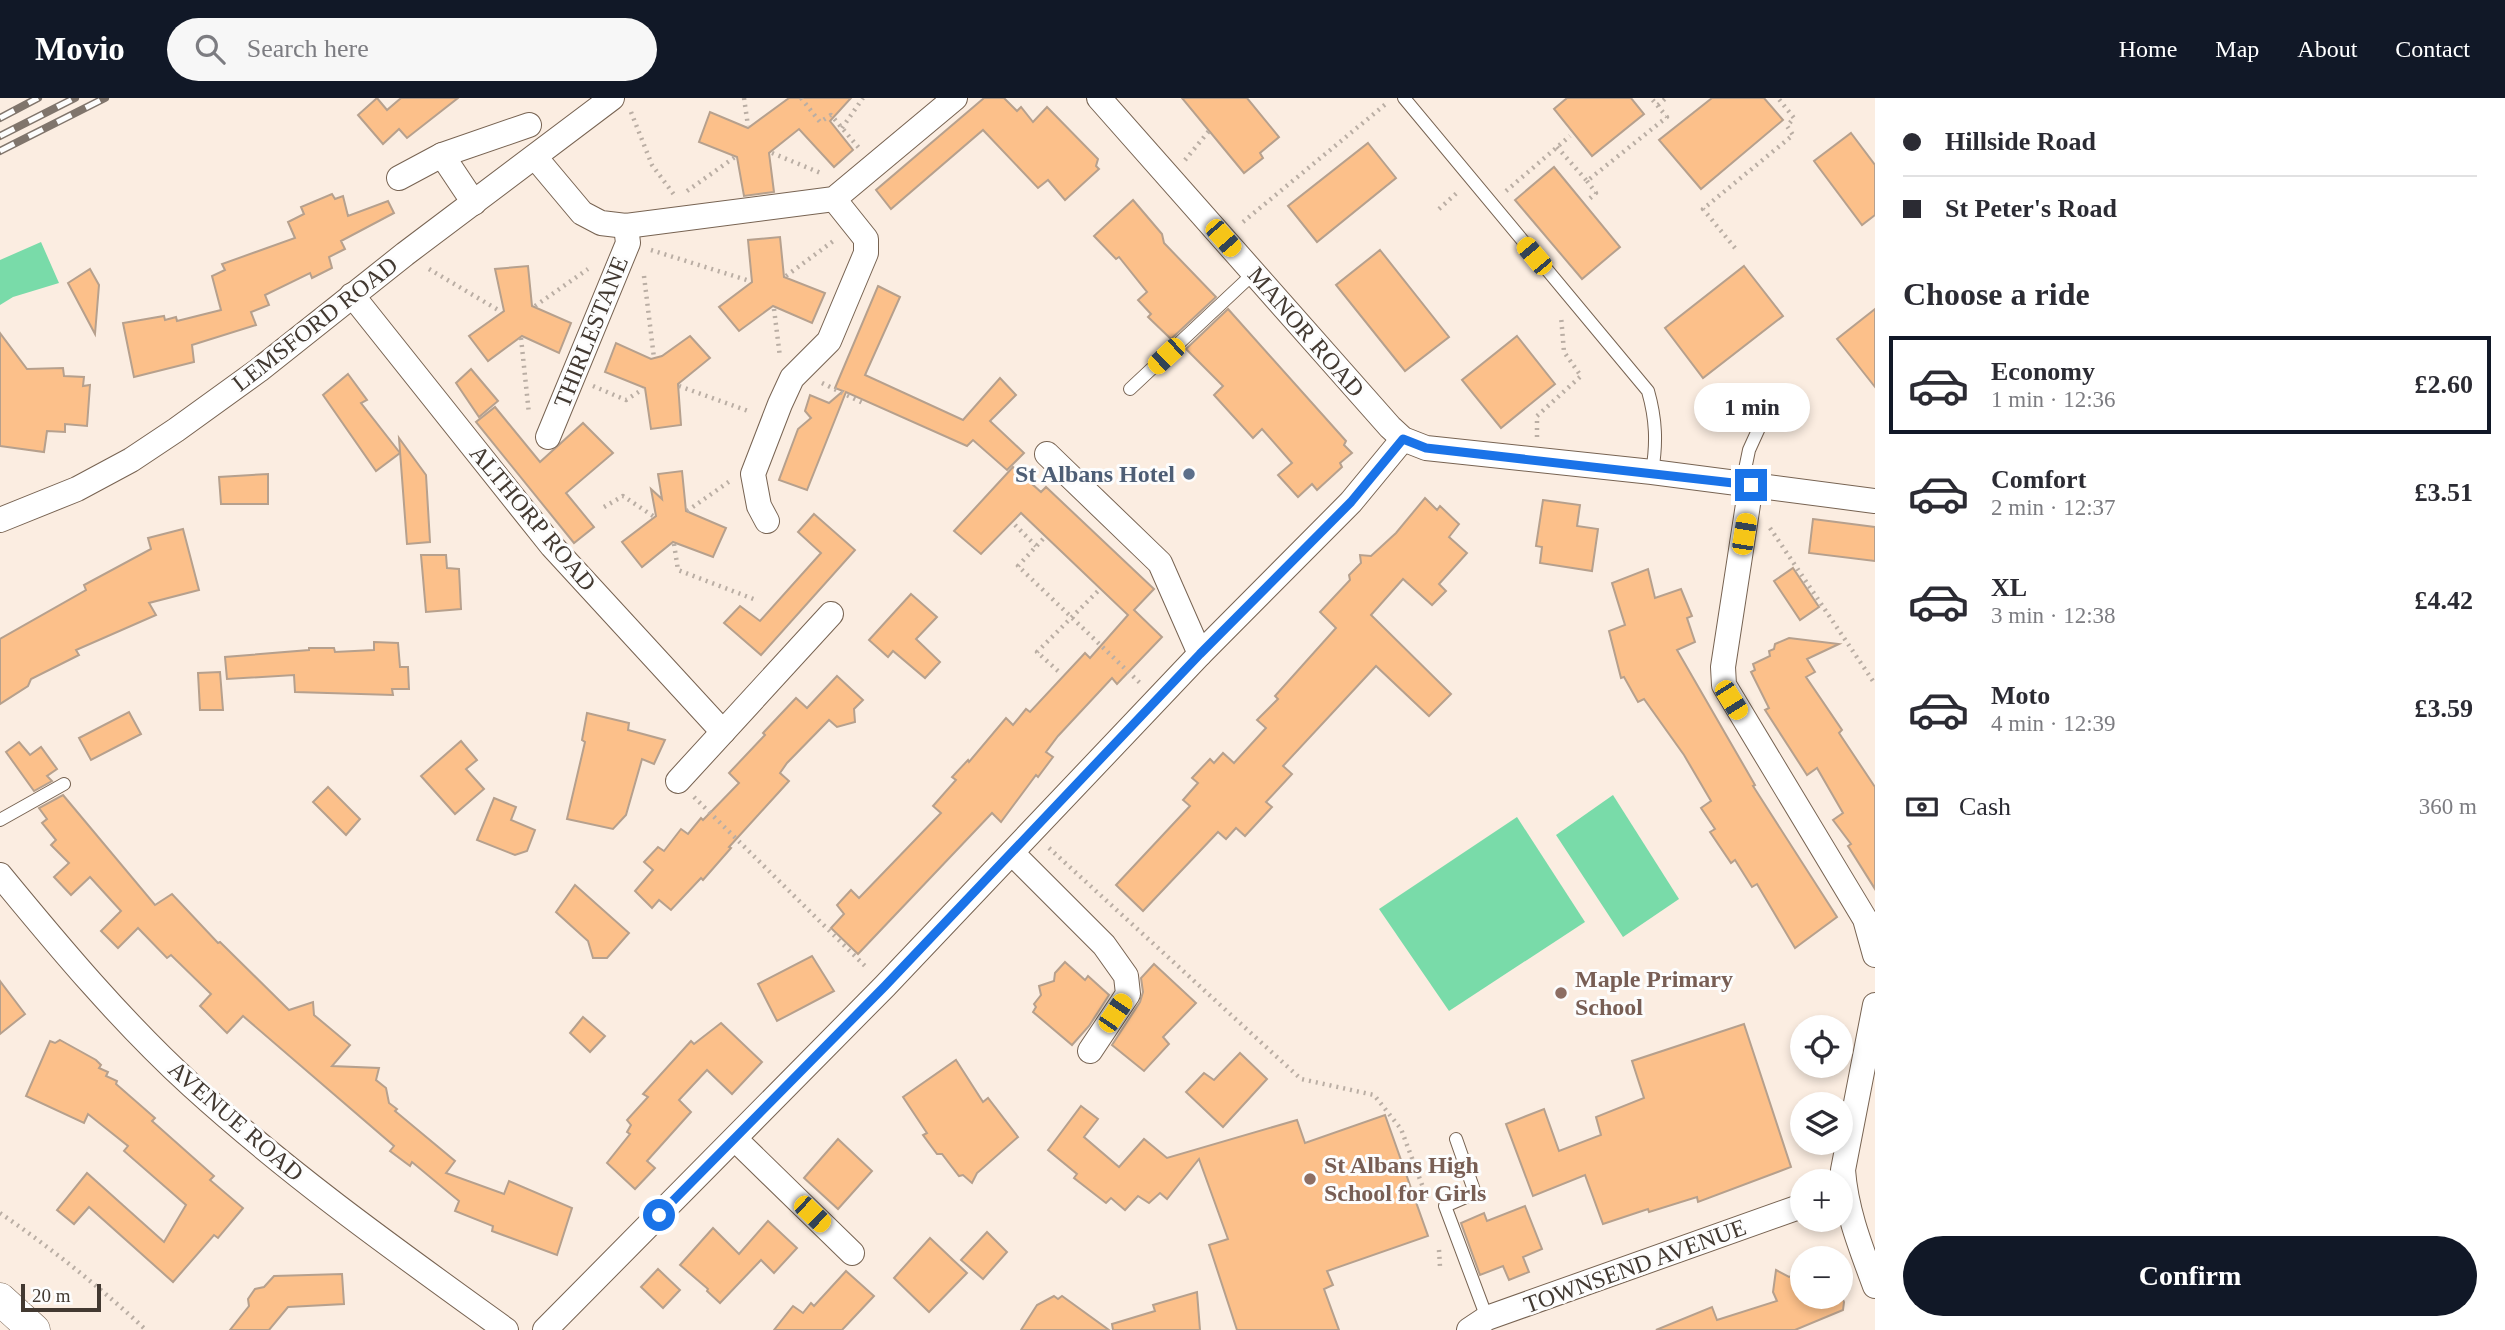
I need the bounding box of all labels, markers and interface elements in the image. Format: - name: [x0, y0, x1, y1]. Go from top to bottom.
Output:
- search box: [167, 18, 657, 81]
- icon: search: [191, 30, 229, 68]
- text: Movio: [35, 31, 125, 67]
- text: Search here: [247, 34, 369, 63]
- text: Home: [2119, 36, 2177, 62]
- text: Map: [2215, 36, 2259, 62]
- text: About: [2297, 36, 2357, 62]
- text: Contact: [2395, 36, 2470, 62]
- text: Hillside Road: [1945, 127, 2096, 156]
- text: St Peter's Road: [1945, 194, 2117, 223]
- car: [1202, 215, 1245, 261]
- car: [1513, 233, 1556, 279]
- street label: LEMSFORD ROAD: [227, 252, 403, 396]
- street label: THIRLESTANE: [549, 253, 633, 411]
- street label: MANOR ROAD: [1243, 262, 1369, 402]
- text: Choose a ride: [1903, 276, 2090, 312]
- car: [1144, 334, 1189, 378]
- icon: car: [1907, 354, 1970, 417]
- text: Economy: [1991, 357, 2095, 386]
- text: £2.60: [2415, 370, 2473, 399]
- callout: 1 min: [1693, 384, 1809, 432]
- text: 1 min · 12:36: [1991, 387, 2116, 412]
- text: 1 min: [1724, 395, 1780, 420]
- street label: ALTHORP ROAD: [465, 440, 601, 596]
- place label: St Albans Hotel: [1015, 461, 1175, 487]
- icon: car: [1907, 462, 1970, 525]
- text: Comfort: [1991, 465, 2086, 494]
- marker: St Albans Hotel: [1181, 466, 1197, 482]
- route end: [1735, 469, 1767, 501]
- text: £3.51: [2415, 478, 2473, 507]
- text: 2 min · 12:37: [1991, 495, 2116, 520]
- car: [1731, 512, 1758, 556]
- icon: car: [1907, 570, 1970, 633]
- text: XL: [1991, 573, 2027, 602]
- text: £4.42: [2415, 586, 2473, 615]
- text: 3 min · 12:38: [1991, 603, 2116, 628]
- car: [1711, 677, 1752, 723]
- icon: car: [1907, 678, 1970, 741]
- text: Moto: [1991, 681, 2050, 710]
- text: £3.59: [2415, 694, 2473, 723]
- text: 4 min · 12:39: [1991, 711, 2116, 736]
- icon: cash: [1903, 788, 1941, 826]
- text: Cash: [1959, 792, 2011, 821]
- text: 360 m: [2419, 794, 2477, 819]
- place label: Maple Primary School: [1575, 966, 1733, 1020]
- marker: Maple Primary School: [1553, 985, 1569, 1001]
- car: [1095, 990, 1136, 1036]
- map controls: [1790, 1015, 1853, 1309]
- button: locate: [1790, 1015, 1853, 1078]
- street label: AVENUE ROAD: [163, 1056, 309, 1186]
- button: layers: [1790, 1092, 1853, 1155]
- place label: St Albans High School for Girls: [1324, 1152, 1486, 1206]
- button: +: [1790, 1169, 1853, 1232]
- marker: St Albans High School for Girls: [1302, 1171, 1318, 1187]
- car: [790, 1192, 835, 1236]
- route start: [643, 1199, 675, 1231]
- street label: TOWNSEND AVENUE: [1520, 1214, 1750, 1318]
- button: Confirm: [1903, 1236, 2477, 1316]
- button: −: [1790, 1246, 1853, 1309]
- scale bar: [21, 1281, 102, 1313]
- text: 20 m: [32, 1285, 71, 1306]

